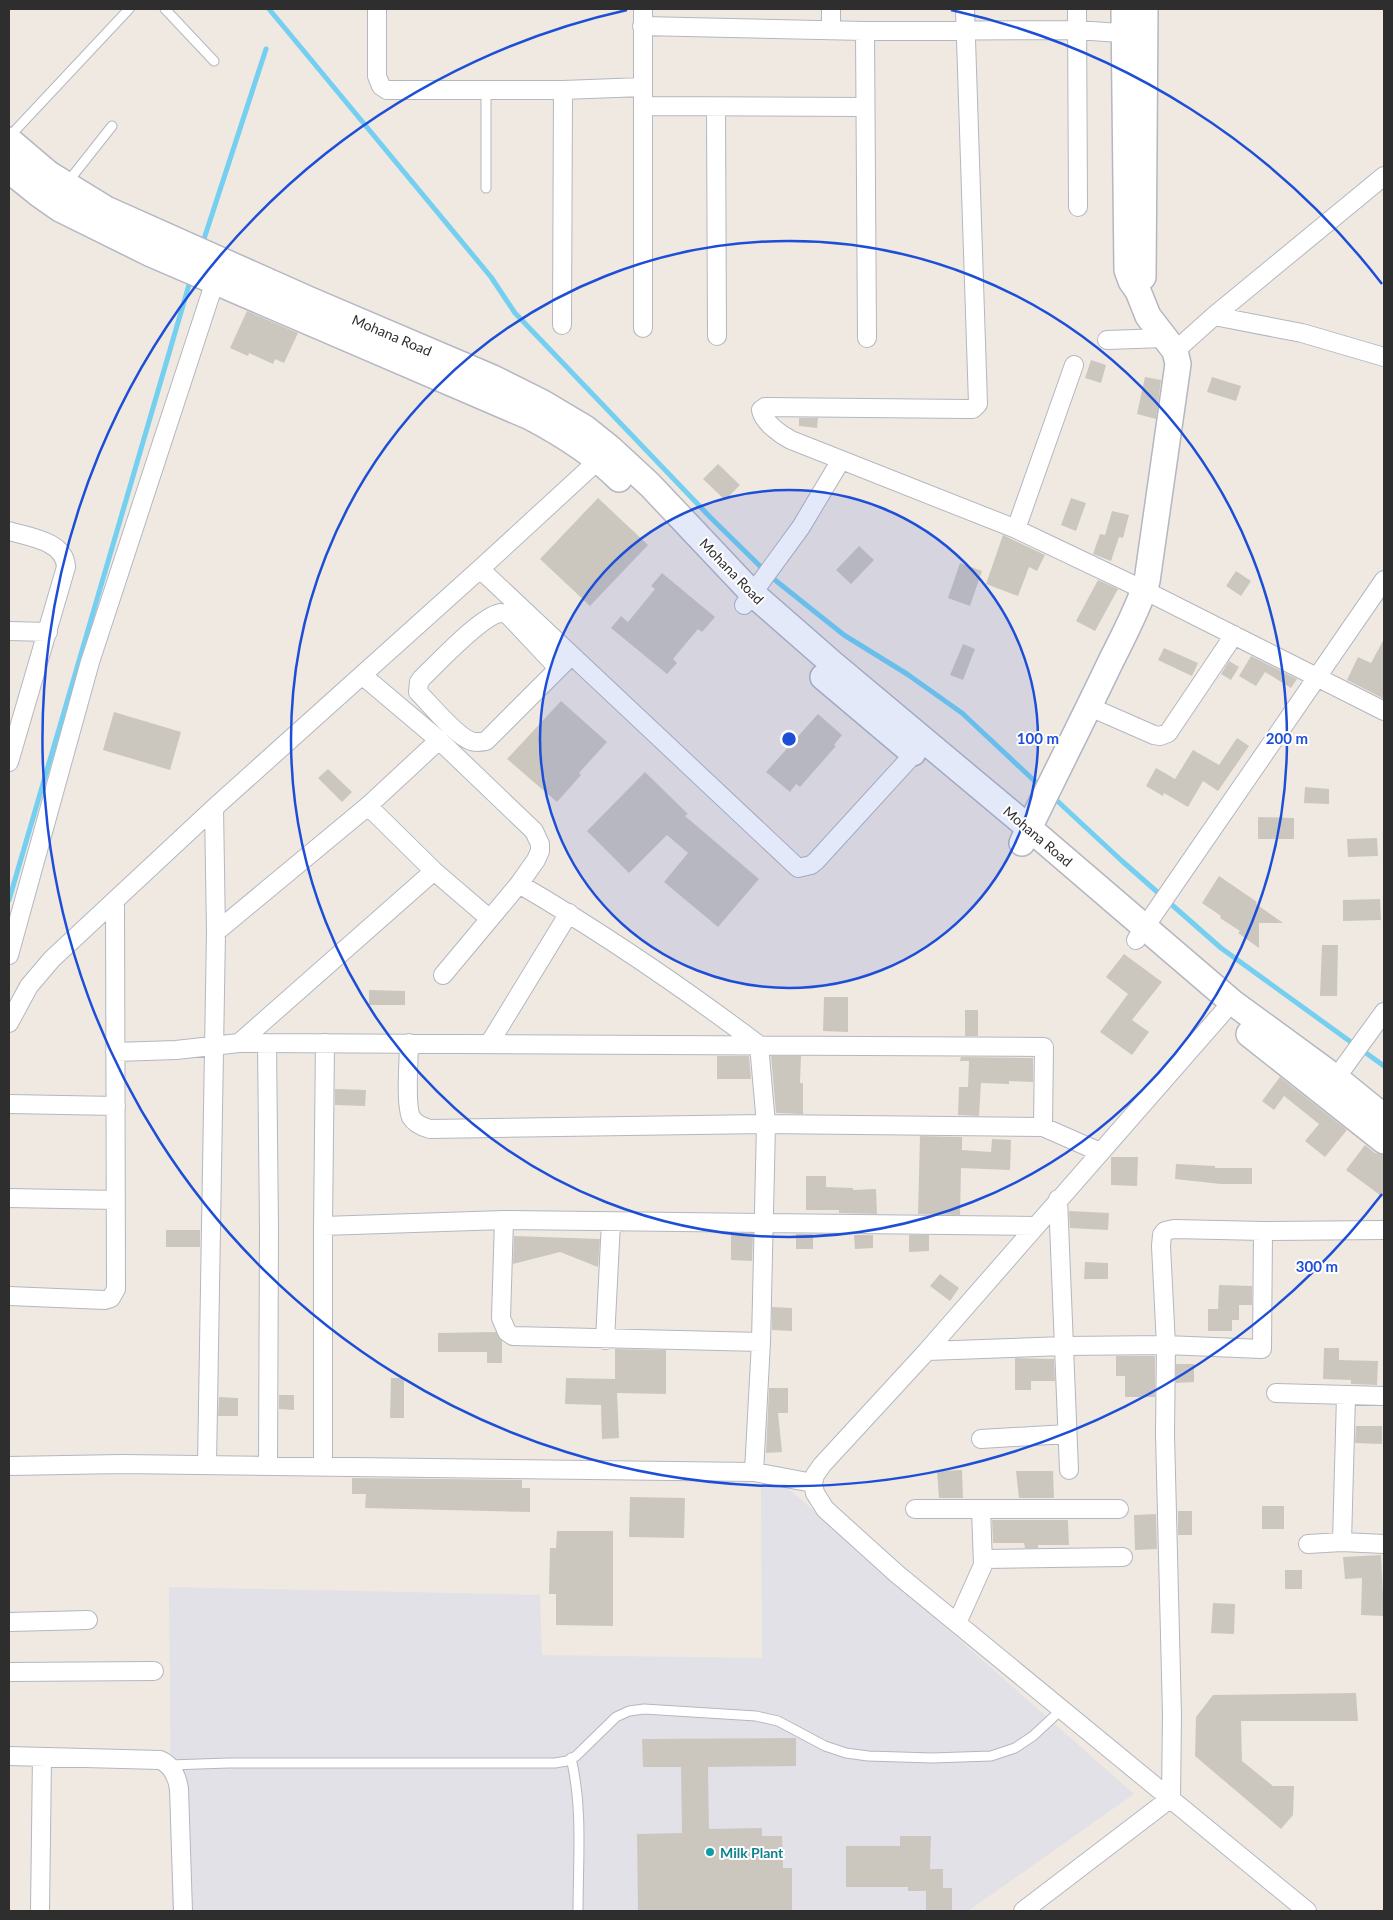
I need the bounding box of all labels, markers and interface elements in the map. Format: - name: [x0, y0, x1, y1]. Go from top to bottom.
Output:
- street label: Mohana Road: [350, 311, 434, 359]
- street label: Mohana Road: [696, 535, 768, 607]
- text: 100 m: [1017, 729, 1059, 747]
- text: 200 m: [1266, 729, 1308, 747]
- centre of rings: [780, 730, 798, 748]
- street label: Mohana Road: [1000, 802, 1076, 870]
- text: 300 m: [1296, 1257, 1338, 1275]
- place label: Milk Plant: [720, 1844, 784, 1861]
- marker: Milk Plant: [704, 1846, 716, 1858]

